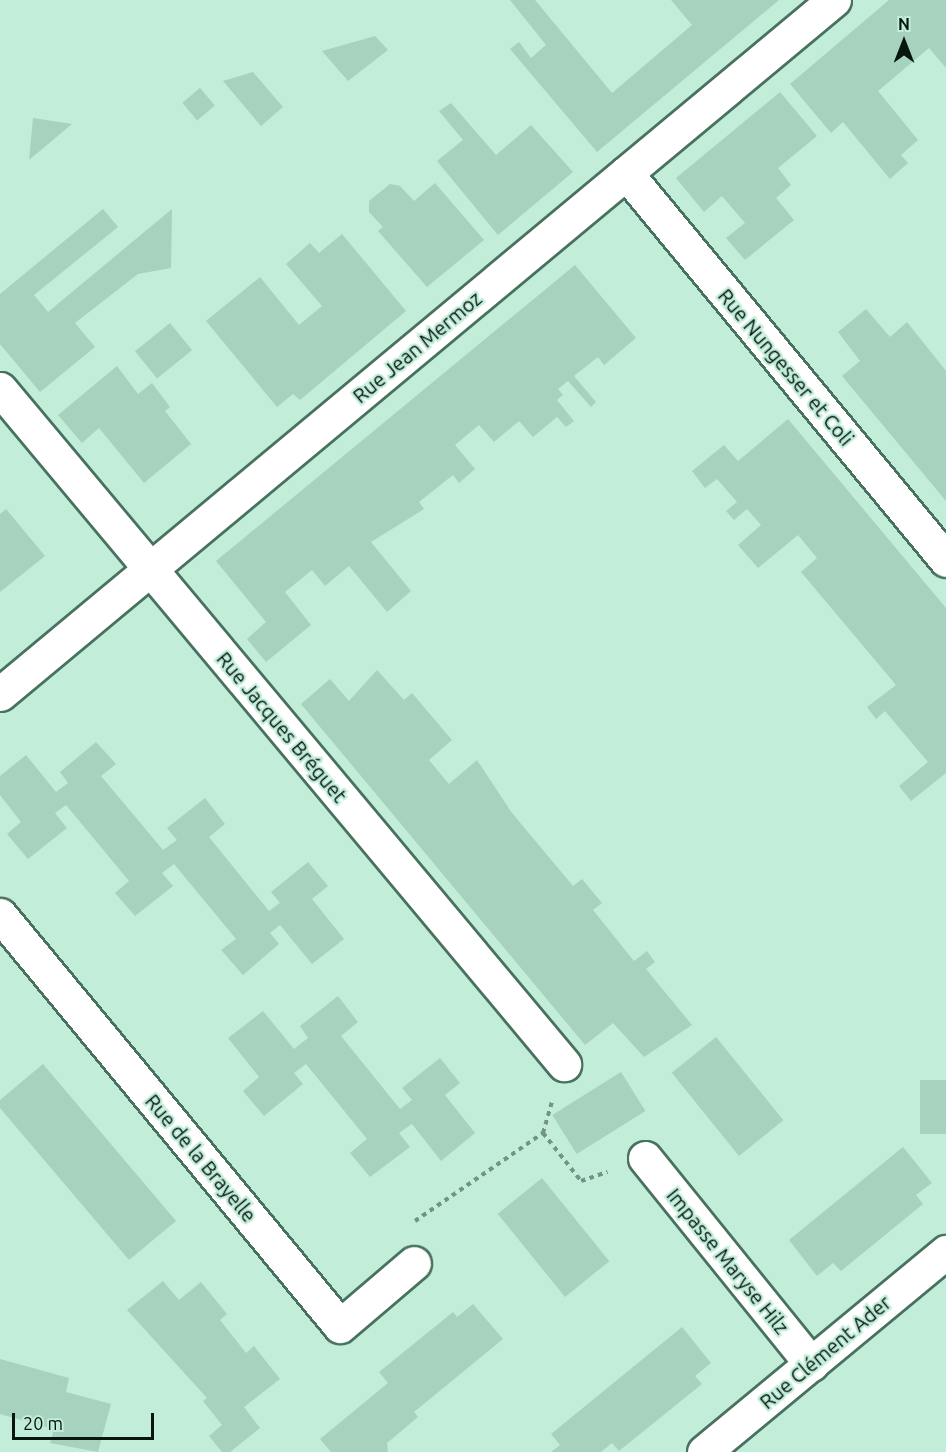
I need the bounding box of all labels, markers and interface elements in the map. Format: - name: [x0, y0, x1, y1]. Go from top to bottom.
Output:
- north arrow: [874, 12, 934, 72]
- text: N: [898, 15, 910, 33]
- street label: Rue Nungesser et Coli: [713, 284, 859, 450]
- street label: Rue Jean Mermoz: [348, 286, 486, 408]
- street label: Rue Jacques Bréguet: [212, 647, 352, 807]
- street label: Rue de la Brayelle: [141, 1089, 261, 1227]
- street label: Impasse Maryse Hilz: [662, 1183, 794, 1339]
- street label: Rue Clément Ader: [755, 1290, 895, 1414]
- scale bar: [15, 1401, 158, 1439]
- text: 20 m: [23, 1413, 63, 1433]

